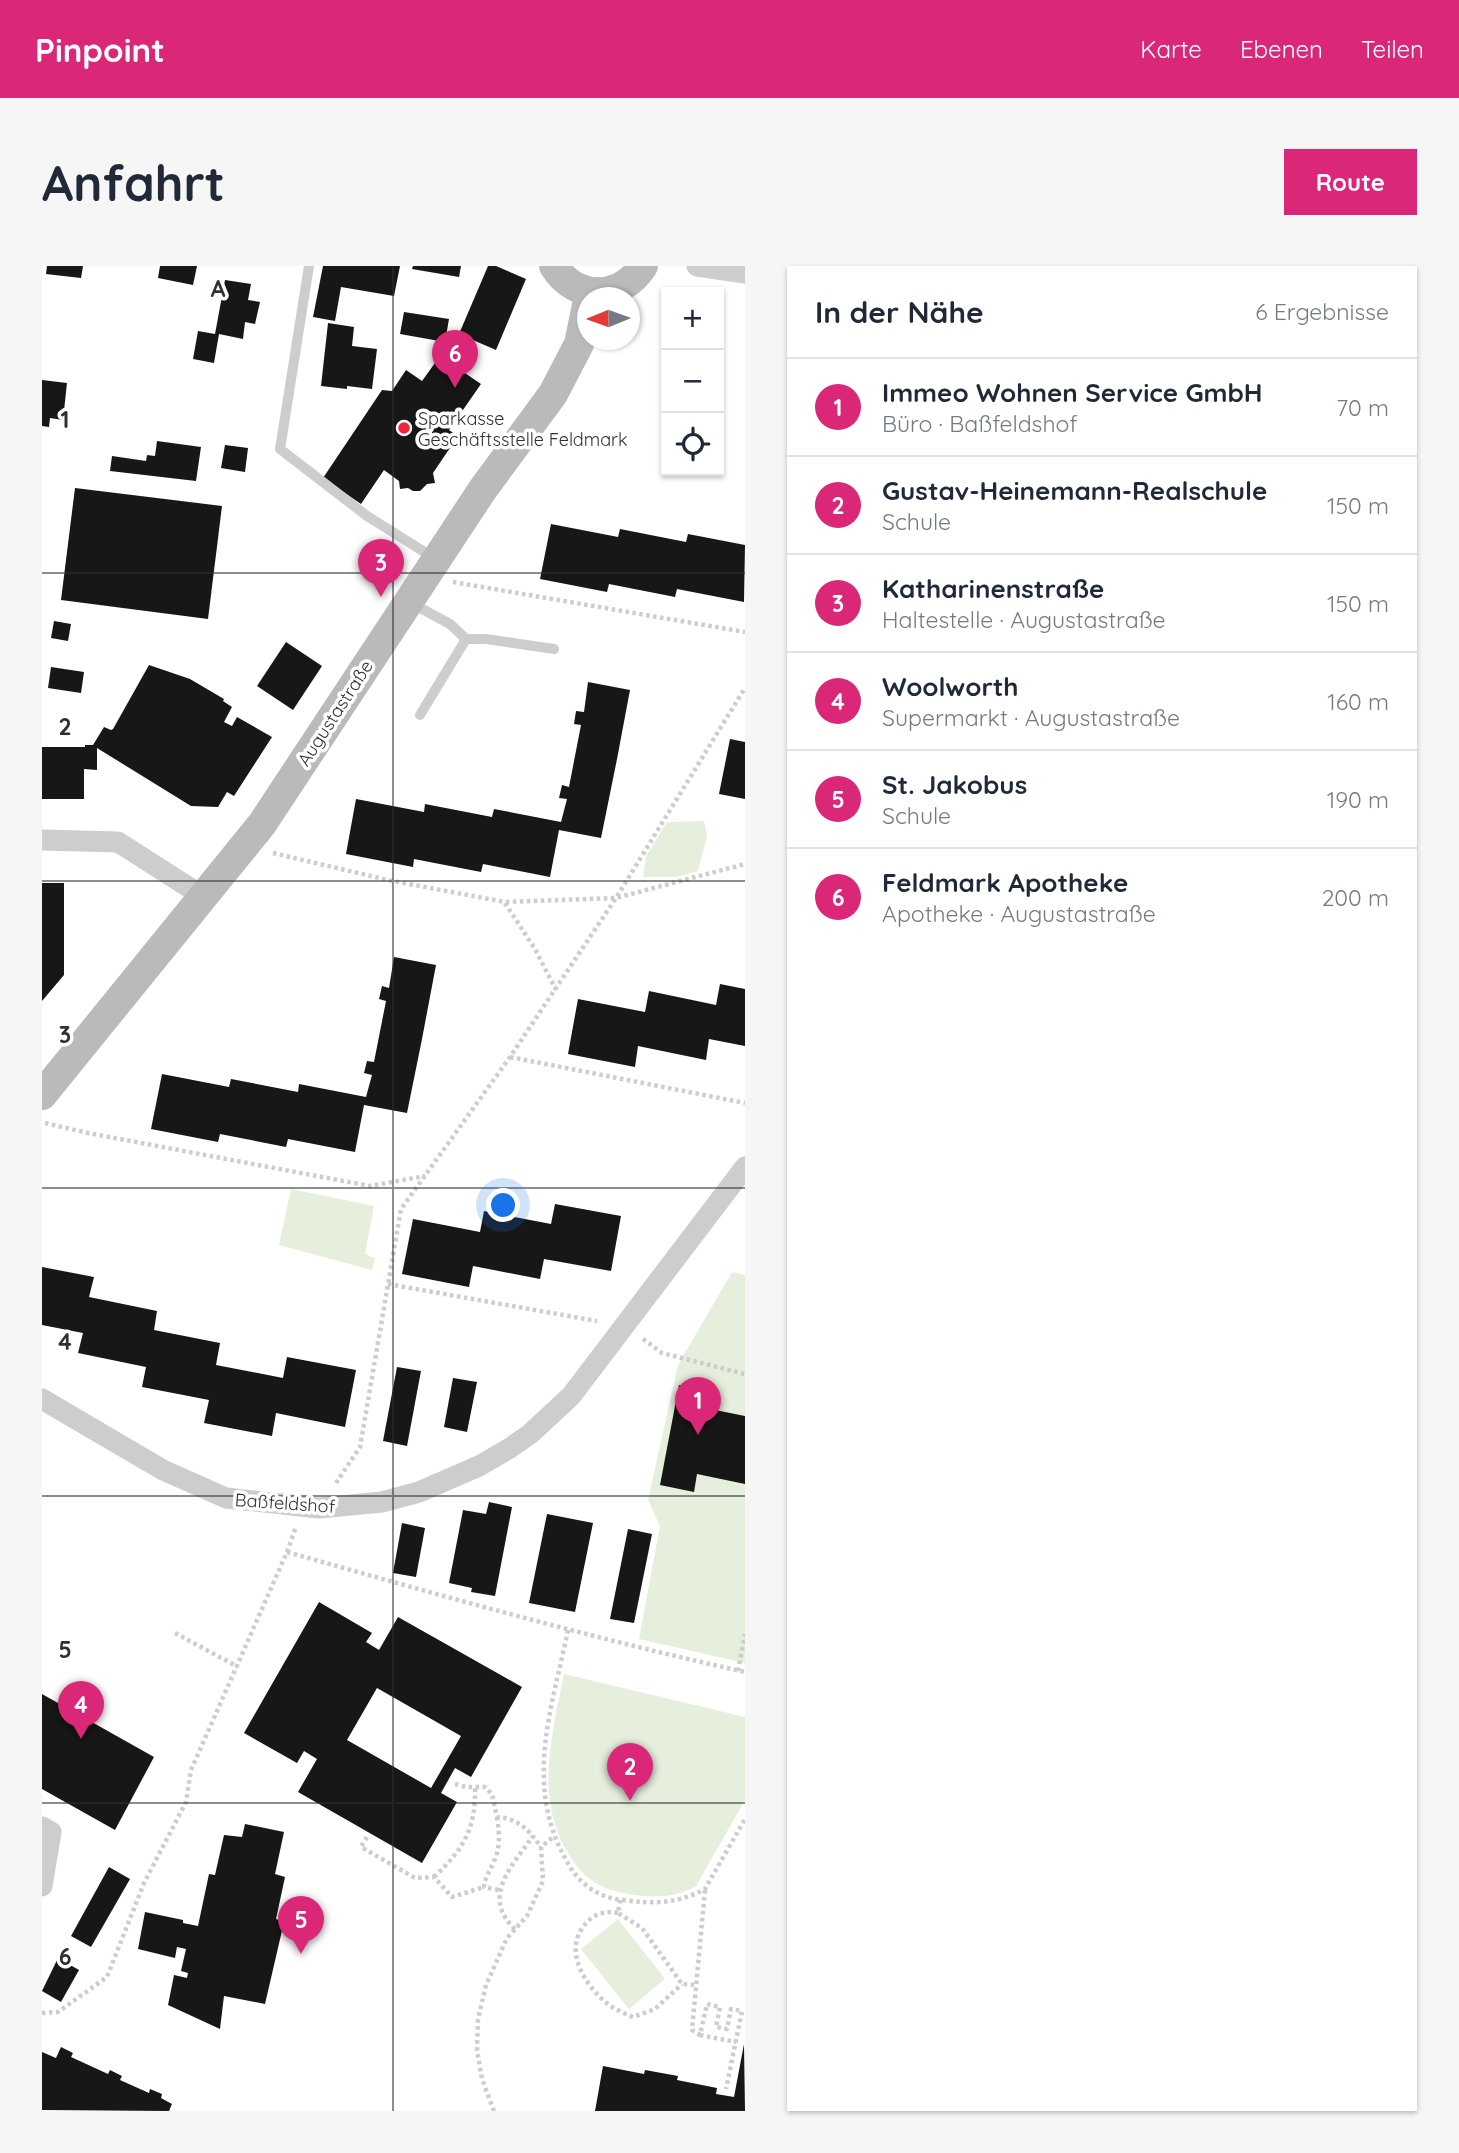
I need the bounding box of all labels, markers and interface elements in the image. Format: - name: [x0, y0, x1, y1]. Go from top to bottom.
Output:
- text: Pinpoint: [35, 29, 165, 70]
- text: Karte: [1140, 34, 1202, 64]
- text: Ebenen: [1240, 34, 1323, 64]
- text: Teilen: [1361, 34, 1424, 64]
- button: Route: [1284, 149, 1417, 215]
- text: Anfahrt: [42, 152, 225, 213]
- text: A: [211, 274, 226, 303]
- north arrow: [577, 287, 640, 350]
- map controls: [661, 287, 724, 476]
- button: +: [661, 287, 724, 350]
- text: In der Nähe: [815, 293, 984, 331]
- text: 6 Ergebnisse: [1255, 297, 1389, 326]
- pin: 6: [432, 330, 478, 388]
- button: −: [661, 350, 724, 413]
- text: Immeo Wohnen Service GmbH: [882, 376, 1263, 409]
- text: 1: [834, 393, 842, 422]
- text: 70 m: [1336, 393, 1389, 422]
- text: 1: [61, 405, 69, 434]
- place label: Sparkasse Geschäftsstelle Feldmark: [418, 407, 628, 451]
- text: Büro · Baßfeldshof: [882, 409, 1078, 438]
- button: locate: [661, 413, 724, 476]
- marker: Sparkasse Geschäftsstelle Feldmark: [396, 420, 412, 436]
- text: Gustav-Heinemann-Realschule: [882, 474, 1267, 507]
- text: 2: [831, 491, 845, 520]
- text: 150 m: [1327, 491, 1389, 520]
- text: Schule: [882, 507, 951, 536]
- pin: 3: [358, 539, 404, 597]
- text: Katharinenstraße: [882, 572, 1104, 605]
- text: 3: [832, 589, 844, 618]
- text: 150 m: [1327, 589, 1389, 618]
- text: Haltestelle · Augustastraße: [882, 605, 1166, 634]
- street label: Augustastraße: [292, 656, 378, 770]
- text: Woolworth: [882, 670, 1019, 703]
- text: 4: [831, 687, 845, 716]
- text: 160 m: [1327, 687, 1389, 716]
- text: Supermarkt · Augustastraße: [882, 703, 1180, 732]
- text: 2: [58, 712, 72, 741]
- text: St. Jakobus: [882, 768, 1027, 801]
- text: 5: [831, 785, 845, 814]
- text: 190 m: [1327, 785, 1389, 814]
- text: Schule: [882, 801, 951, 830]
- text: Feldmark Apotheke: [882, 866, 1128, 899]
- text: 6: [832, 883, 844, 912]
- text: 200 m: [1322, 883, 1389, 912]
- text: Apotheke · Augustastraße: [882, 899, 1156, 928]
- text: 3: [59, 1020, 71, 1049]
- your location: [486, 1188, 520, 1222]
- text: 4: [58, 1327, 72, 1356]
- pin: 1: [675, 1377, 721, 1435]
- street label: Baßfeldshof: [234, 1488, 336, 1518]
- text: 5: [58, 1635, 72, 1664]
- pin: 4: [58, 1681, 104, 1739]
- pin: 2: [607, 1743, 653, 1801]
- pin: 5: [278, 1896, 324, 1954]
- text: 6: [59, 1942, 71, 1971]

